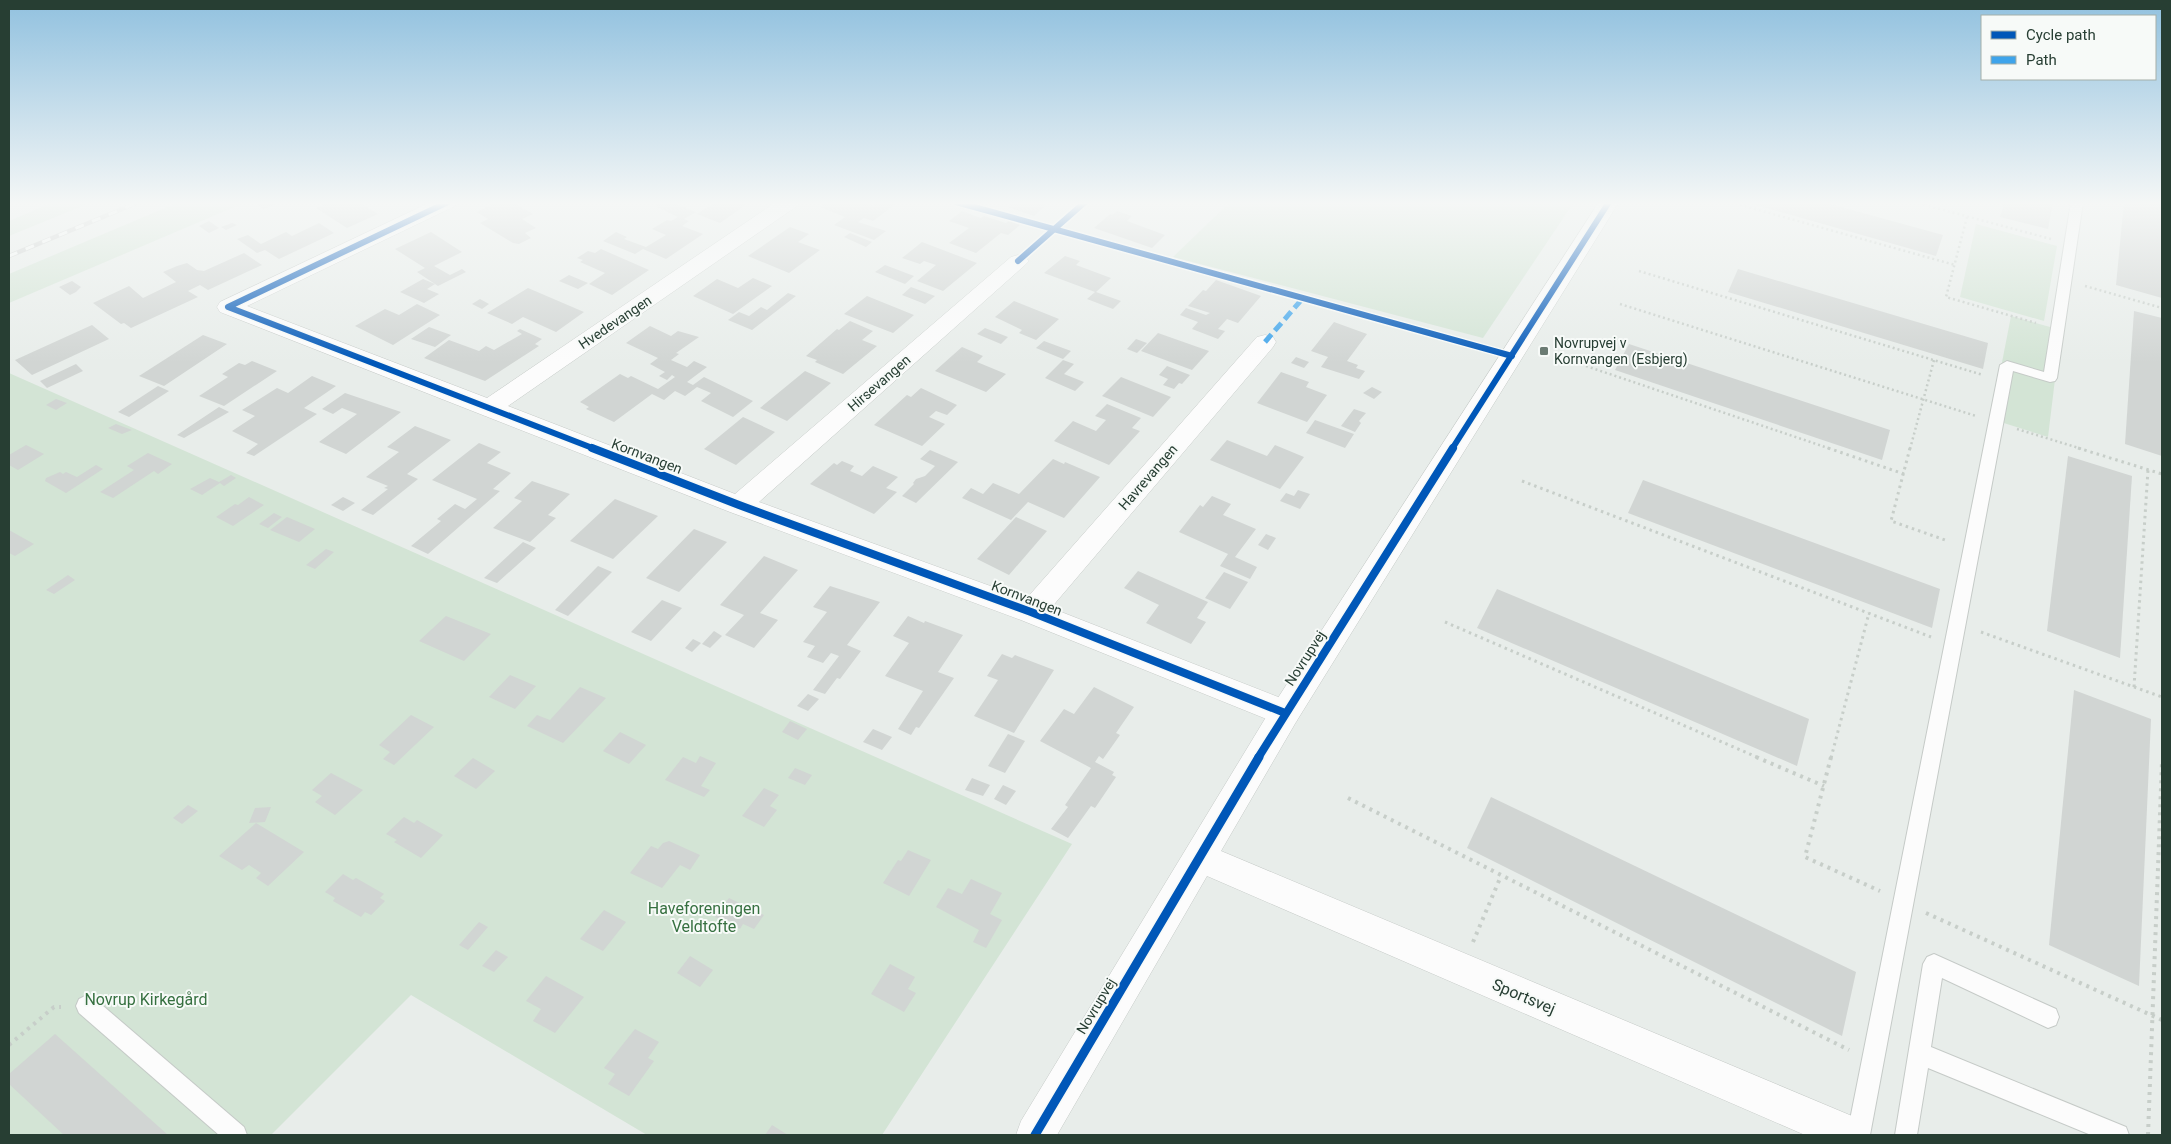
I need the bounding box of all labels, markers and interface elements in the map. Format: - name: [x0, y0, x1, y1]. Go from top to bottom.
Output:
- legend: [1981, 15, 2156, 80]
- text: Cycle path: [2026, 26, 2096, 44]
- text: Path: [2026, 51, 2057, 69]
- street label: Hvedevangen: [576, 292, 654, 352]
- place label: Novrupvej v Kornvangen (Esbjerg): [1554, 335, 1688, 368]
- marker: Novrupvej v Kornvangen (Esbjerg): [1538, 345, 1550, 357]
- street label: Hirsevangen: [844, 351, 914, 415]
- street label: Kornvangen: [610, 435, 684, 477]
- street label: Havrevangen: [1115, 441, 1181, 513]
- street label: Kornvangen: [990, 577, 1064, 619]
- street label: Novrupvej: [1281, 627, 1329, 689]
- park label: Haveforeningen Veldtofte: [648, 899, 760, 936]
- street label: Novrupvej: [1073, 975, 1119, 1037]
- street label: Sportsvej: [1489, 975, 1558, 1018]
- park label: Novrup Kirkegård: [84, 990, 208, 1009]

